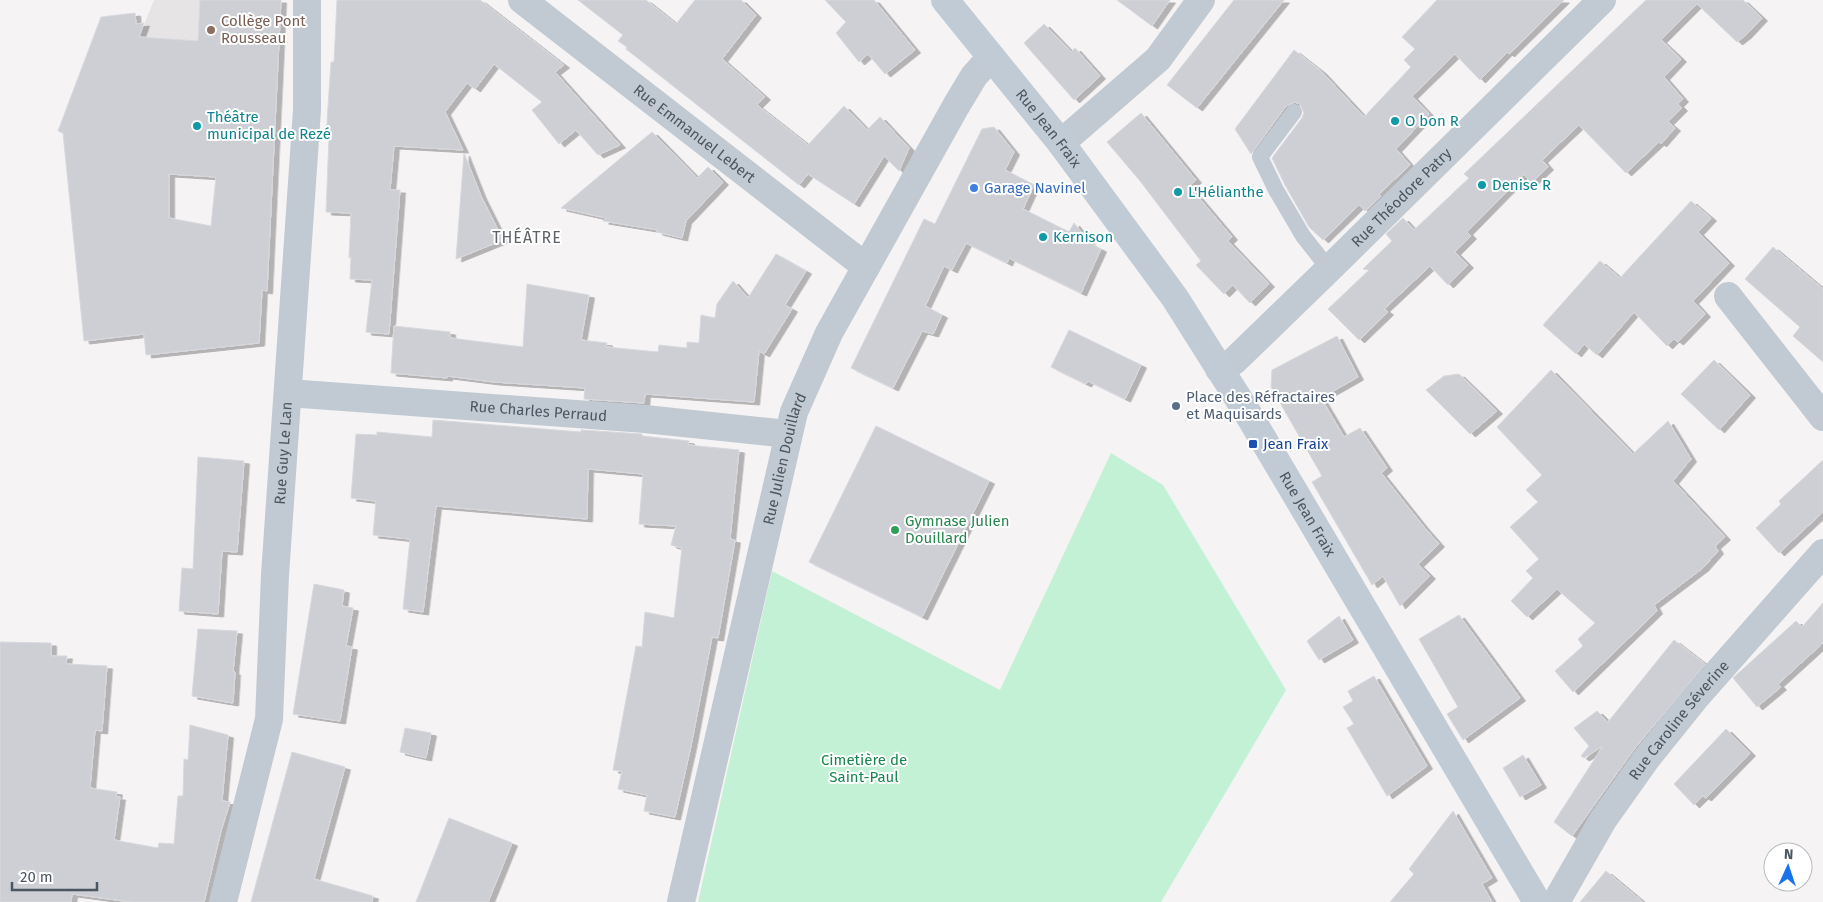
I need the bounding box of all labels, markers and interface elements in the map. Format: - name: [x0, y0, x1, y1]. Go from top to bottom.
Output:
- place label: Collège Pont Rousseau: [221, 12, 306, 47]
- marker: Collège Pont Rousseau: [205, 24, 217, 36]
- street label: Rue Emmanuel Lebert: [630, 81, 759, 187]
- street label: Rue Jean Fraix: [1012, 85, 1086, 172]
- place label: Théâtre municipal de Rezé: [207, 108, 331, 143]
- place label: O bon R: [1405, 112, 1459, 130]
- marker: O bon R: [1389, 115, 1401, 127]
- marker: Théâtre municipal de Rezé: [191, 120, 203, 132]
- street label: Rue Théodore Patry: [1348, 144, 1456, 251]
- place label: Denise R: [1492, 176, 1551, 194]
- place label: Garage Navinel: [984, 179, 1086, 197]
- marker: Denise R: [1476, 179, 1488, 191]
- marker: Garage Navinel: [968, 182, 980, 194]
- place label: L'Hélianthe: [1188, 183, 1264, 201]
- marker: L'Hélianthe: [1172, 186, 1184, 198]
- district label: THÉÂTRE: [492, 227, 562, 247]
- place label: Kernison: [1053, 228, 1113, 246]
- marker: Kernison: [1037, 231, 1049, 243]
- place label: Place des Réfractaires et Maquisards: [1186, 388, 1335, 423]
- street label: Rue Julien Douillard: [759, 390, 810, 527]
- street label: Rue Charles Perraud: [469, 397, 608, 425]
- marker: Place des Réfractaires et Maquisards: [1170, 400, 1182, 412]
- street label: Rue Guy Le Lan: [271, 401, 296, 505]
- place label: Jean Fraix: [1263, 435, 1329, 453]
- marker: Jean Fraix: [1247, 438, 1259, 450]
- street label: Rue Jean Fraix: [1275, 468, 1340, 560]
- place label: Gymnase Julien Douillard: [905, 512, 1010, 547]
- marker: Gymnase Julien Douillard: [889, 524, 901, 536]
- street label: Rue Caroline Séverine: [1625, 657, 1733, 784]
- park label: Cimetière de Saint-Paul: [821, 751, 907, 786]
- north arrow: [1763, 842, 1813, 892]
- text: N: [1784, 846, 1794, 863]
- scale bar: [12, 860, 98, 892]
- text: 20 m: [20, 868, 53, 886]

